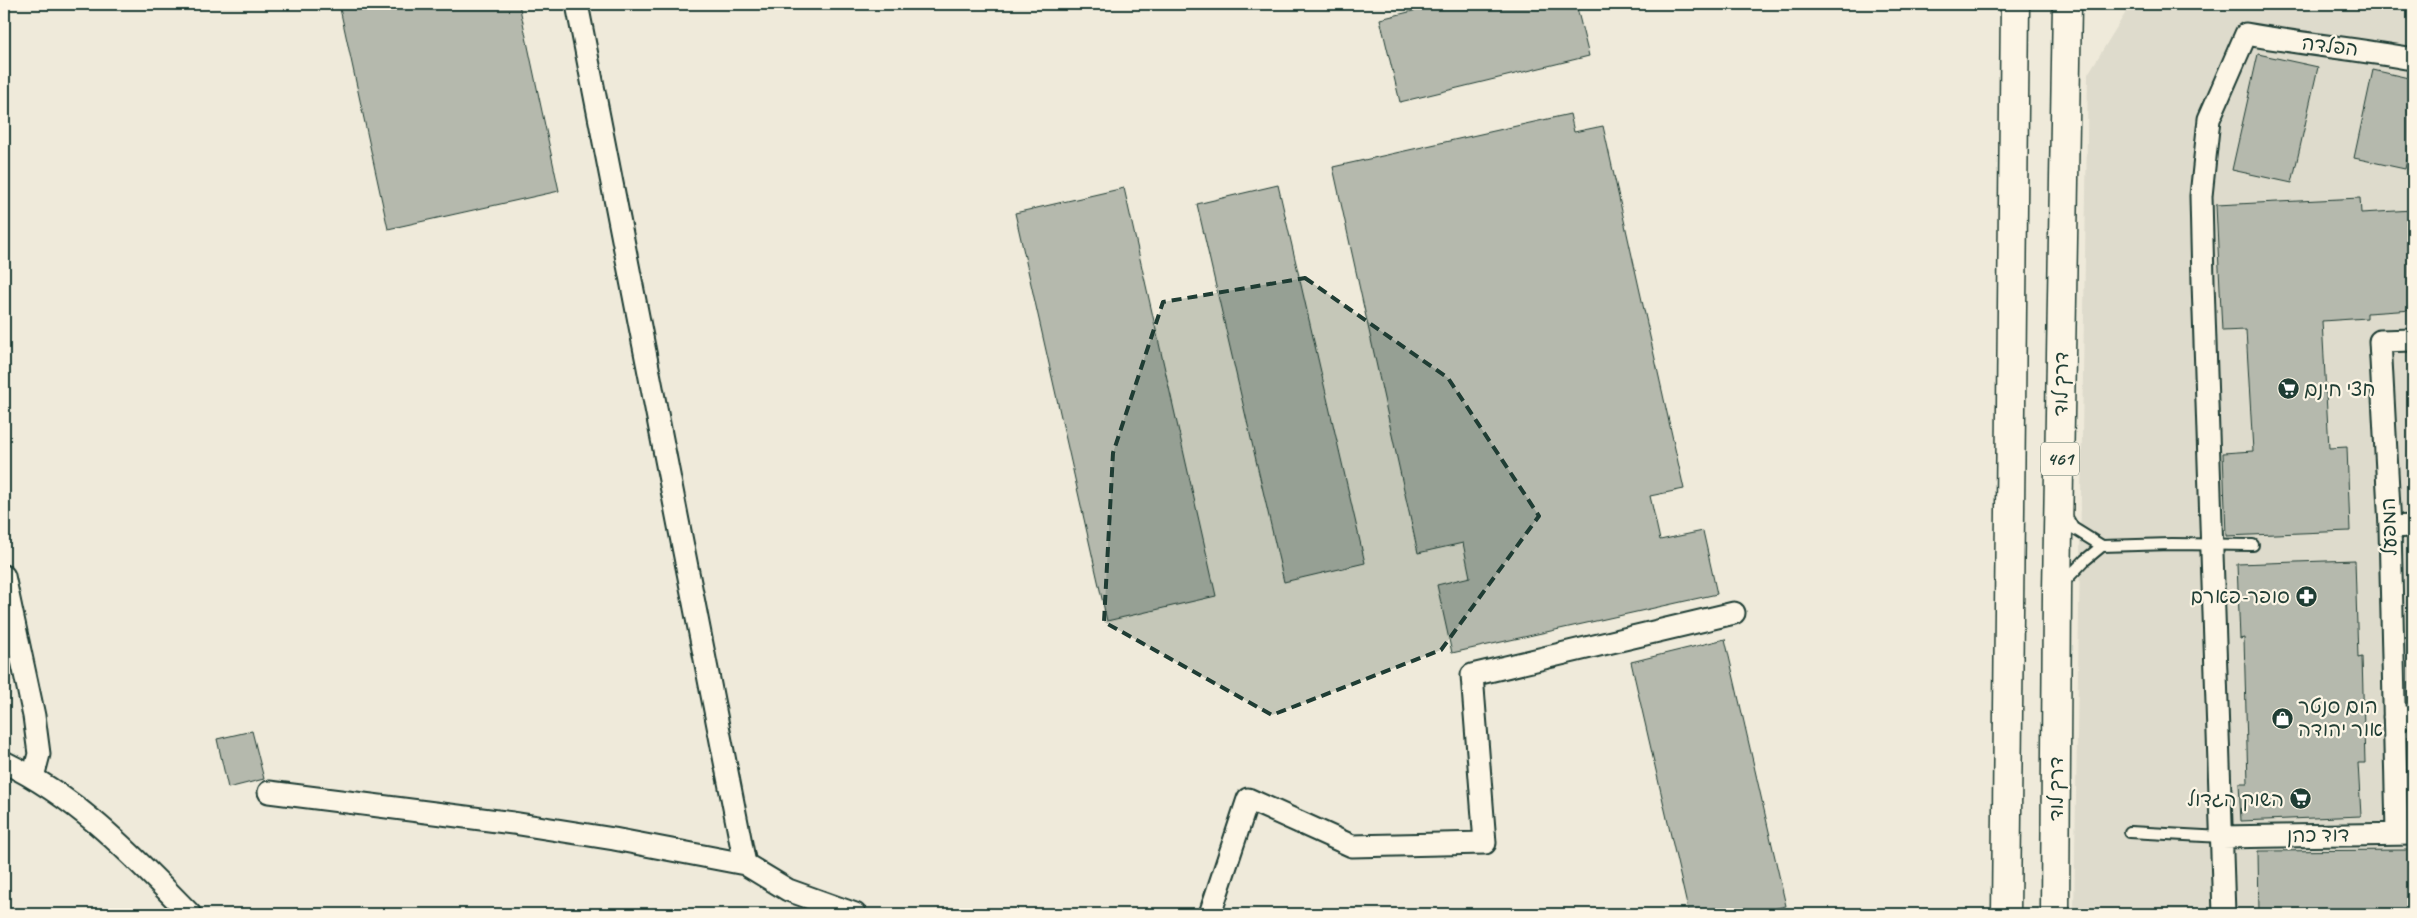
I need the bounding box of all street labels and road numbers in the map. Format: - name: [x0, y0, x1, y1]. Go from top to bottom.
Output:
- street label: הפלדה: [2300, 30, 2360, 62]
- street label: דרך לוד: [2048, 351, 2074, 417]
- road number: 461: [2041, 442, 2079, 476]
- street label: המפעל: [2375, 497, 2403, 557]
- street label: דרך לוד: [2044, 757, 2069, 821]
- street label: דוד כהן: [2286, 822, 2350, 848]

